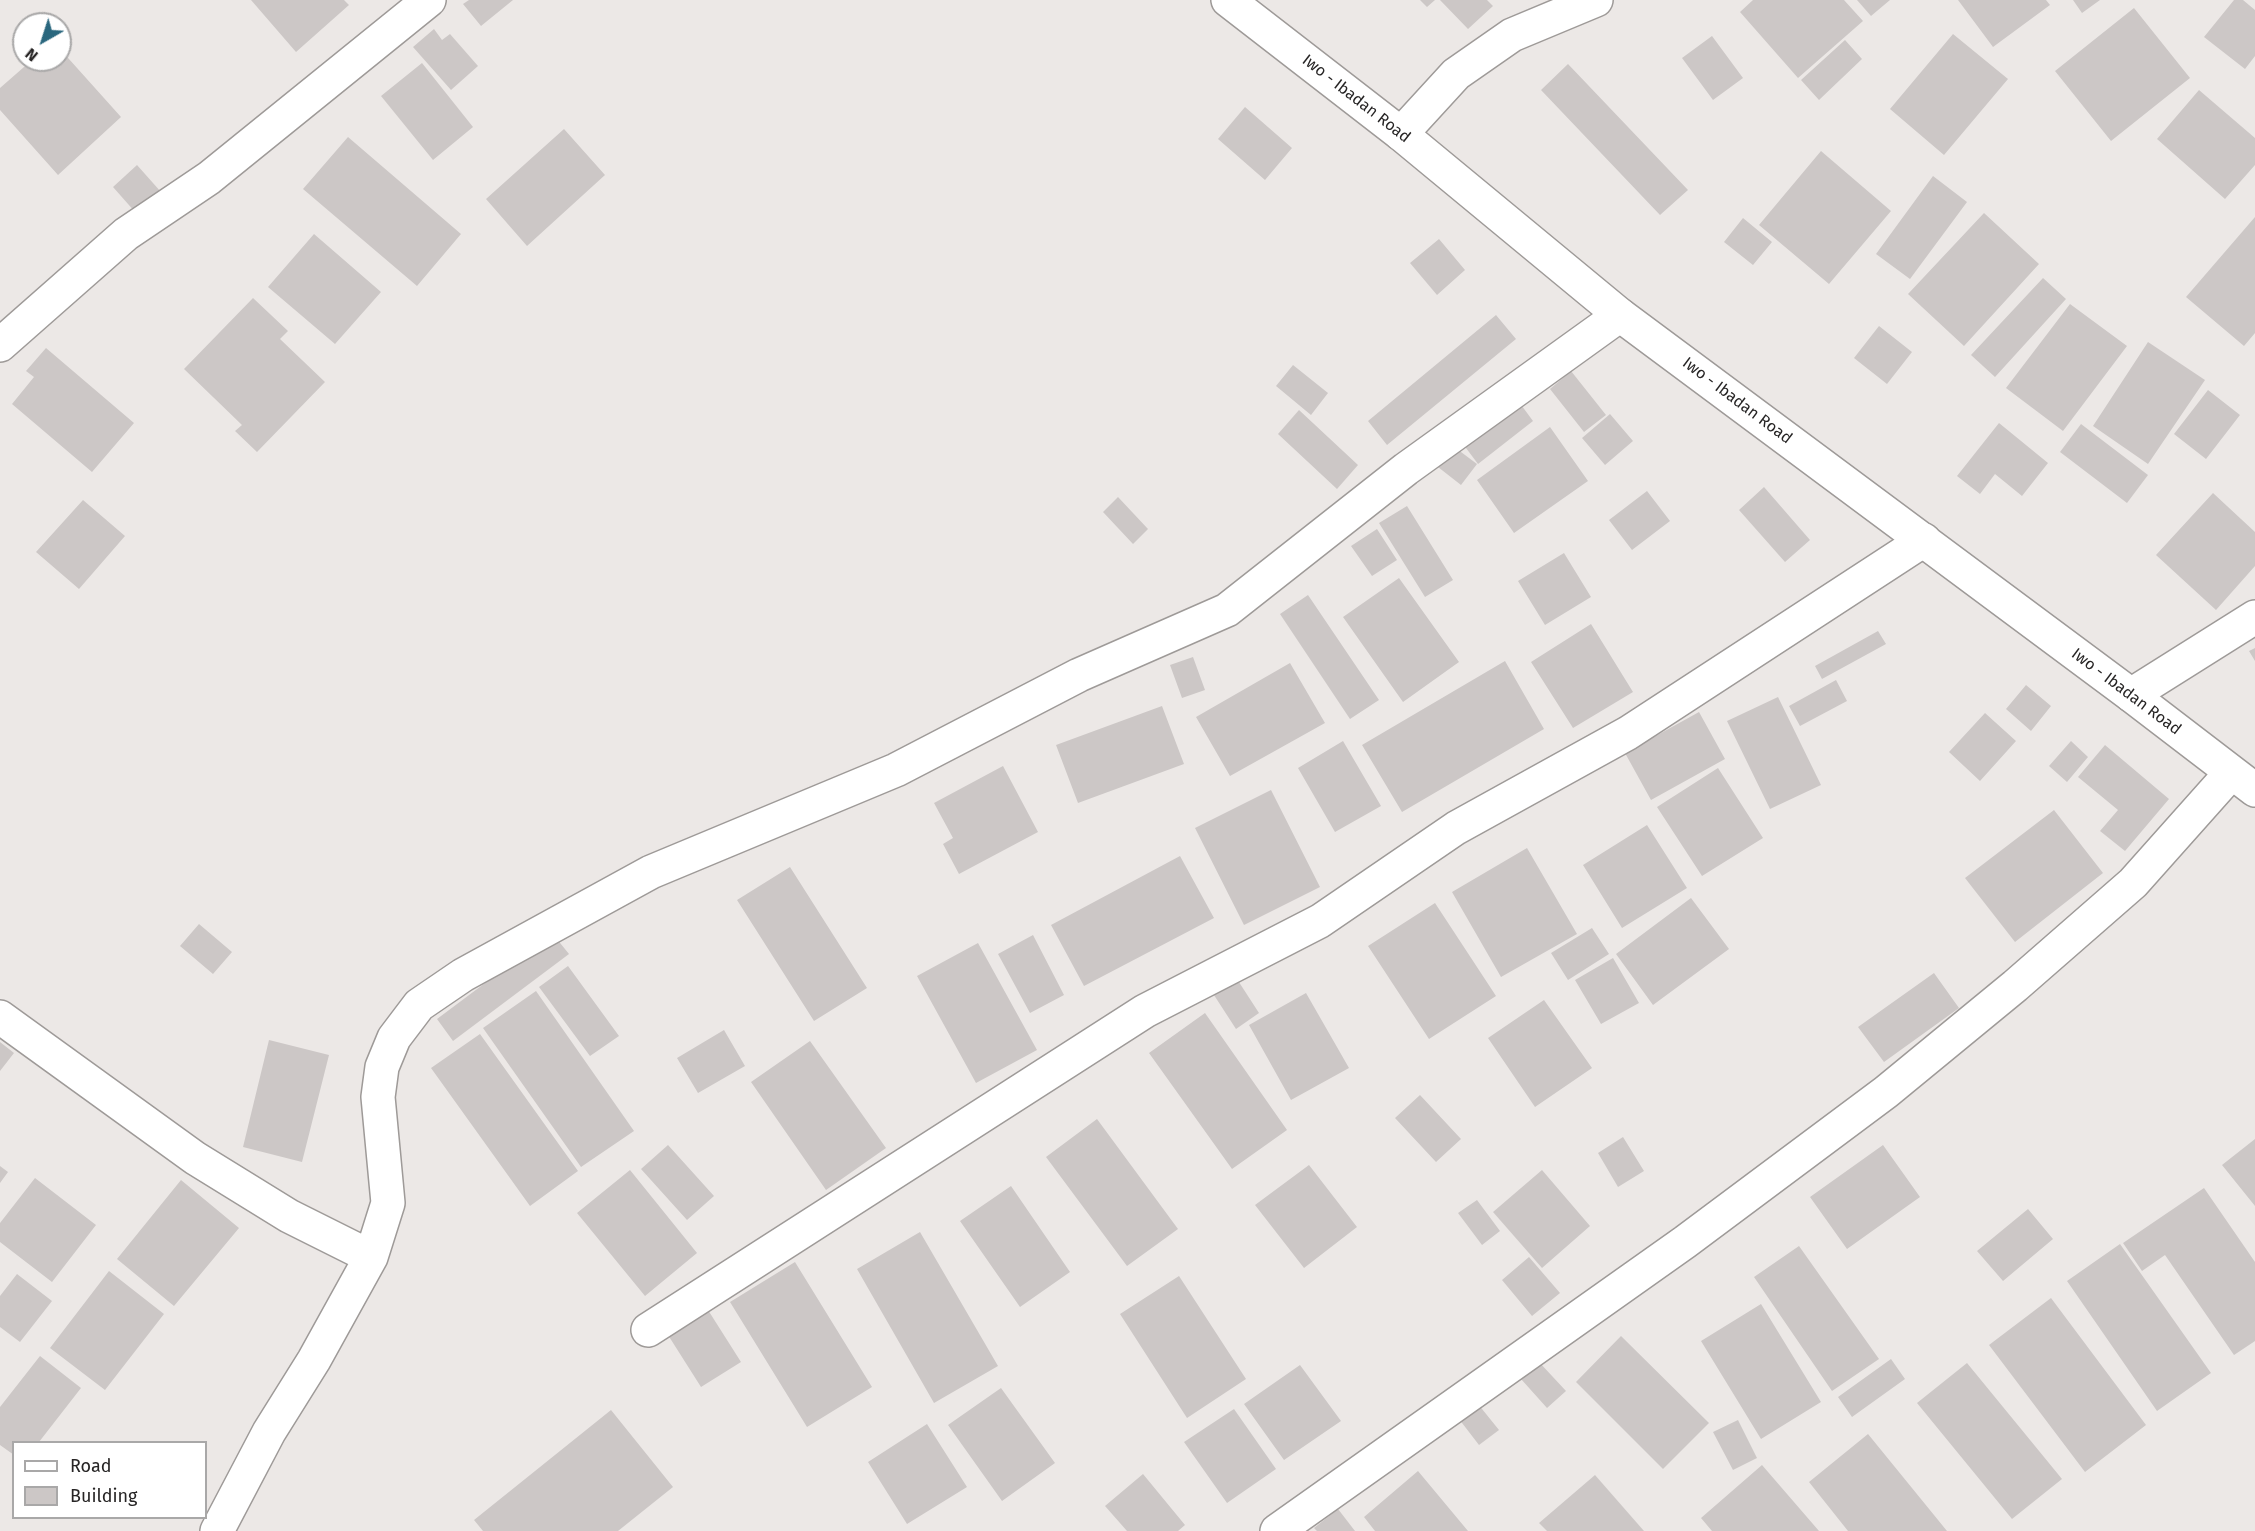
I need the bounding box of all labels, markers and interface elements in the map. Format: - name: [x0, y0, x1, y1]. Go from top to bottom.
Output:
- north arrow: [12, 12, 72, 72]
- text: N: [22, 44, 42, 66]
- street label: Iwo - Ibadan Road: [1298, 51, 1414, 147]
- street label: Iwo - Ibadan Road: [1679, 354, 1795, 448]
- street label: Iwo - Ibadan Road: [2068, 645, 2184, 739]
- legend: [12, 1441, 207, 1519]
- text: Road: [70, 1455, 112, 1477]
- text: Building: [70, 1485, 137, 1507]

